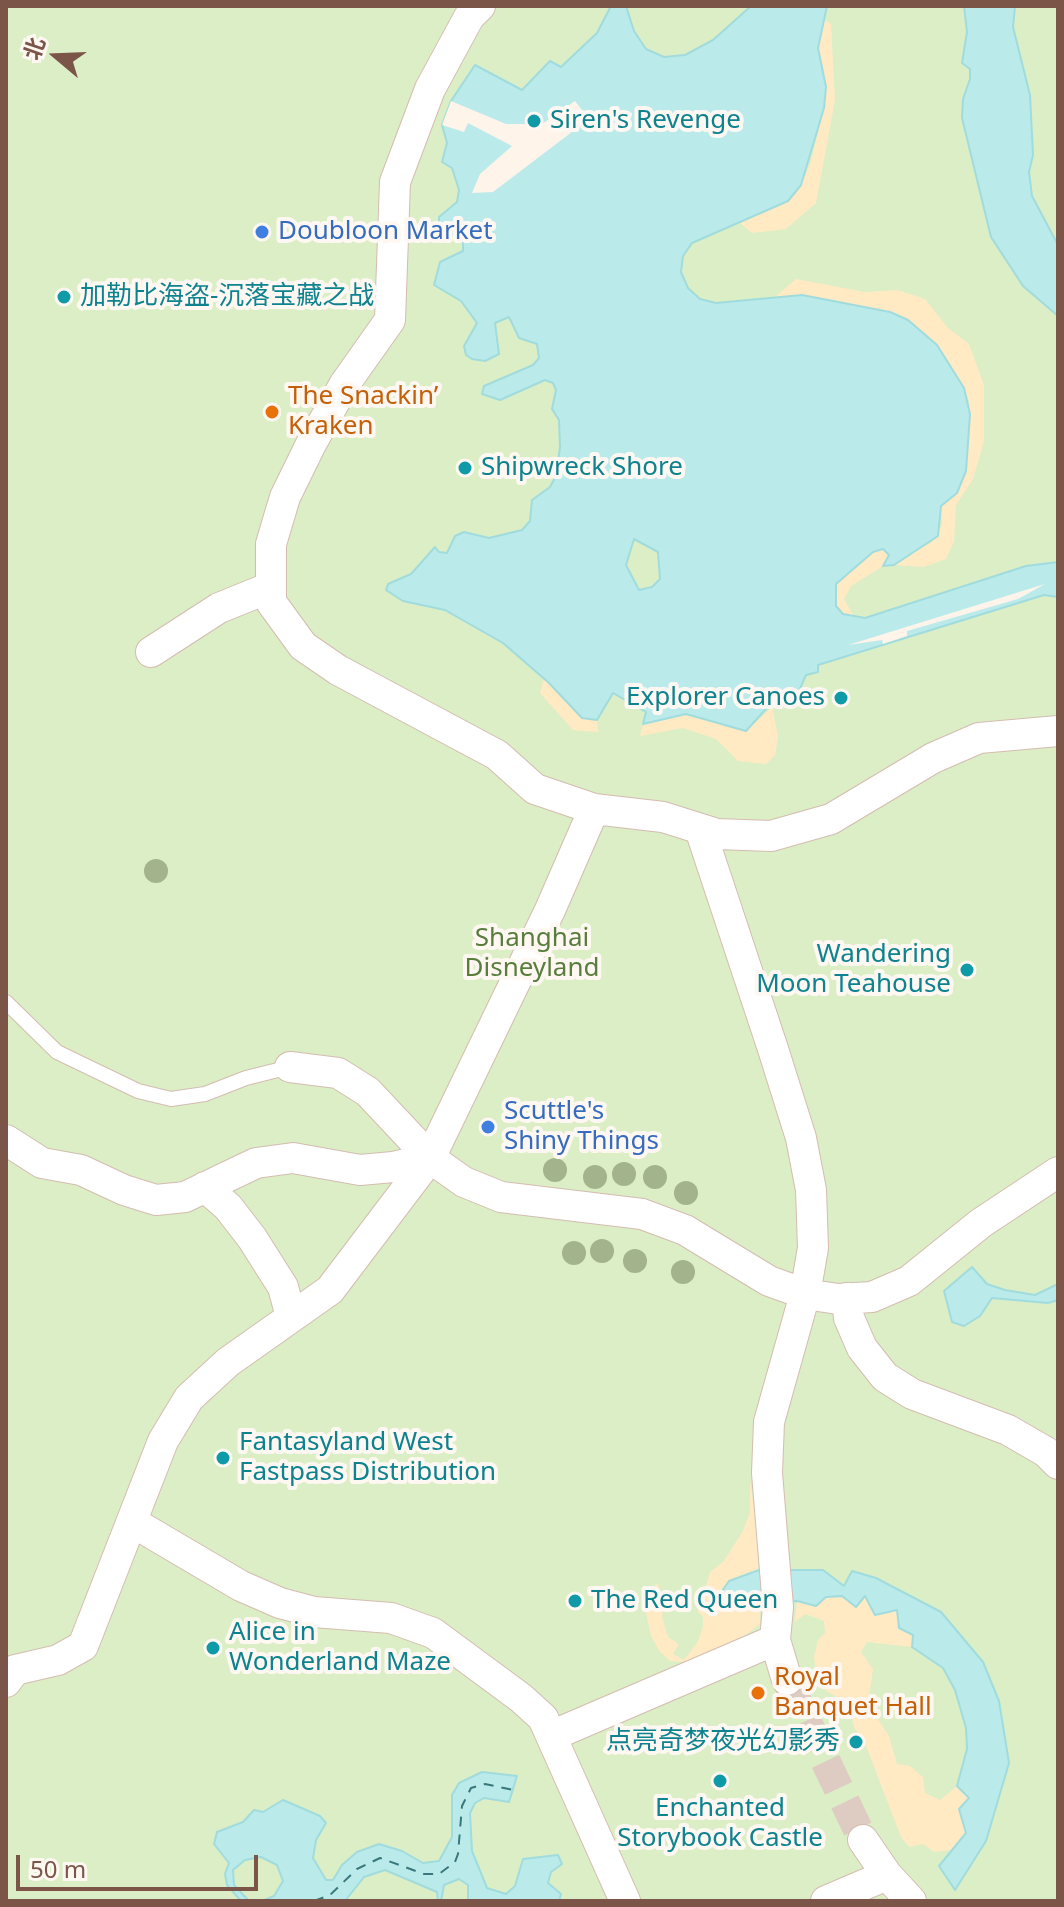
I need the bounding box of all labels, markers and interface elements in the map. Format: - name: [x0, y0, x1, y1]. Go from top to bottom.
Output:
- north arrow: [16, 16, 96, 96]
- text: 北: [16, 33, 51, 63]
- place label: Siren's Revenge: [550, 105, 741, 137]
- marker: Siren's Revenge: [525, 112, 543, 130]
- place label: Doubloon Market: [278, 216, 493, 248]
- marker: Doubloon Market: [253, 223, 271, 241]
- place label: 加勒比海盗-沉落宝藏之战: [80, 281, 374, 313]
- marker: 加勒比海盗-沉落宝藏之战: [55, 288, 73, 306]
- place label: The Snackin’ Kraken: [288, 381, 438, 442]
- marker: The Snackin’ Kraken: [263, 403, 281, 421]
- place label: Shipwreck Shore: [481, 452, 683, 484]
- marker: Shipwreck Shore: [456, 459, 474, 477]
- place label: Explorer Canoes: [626, 682, 825, 714]
- marker: Explorer Canoes: [832, 689, 850, 707]
- park label: Shanghai Disneyland: [465, 923, 599, 984]
- place label: Wandering Moon Teahouse: [756, 939, 951, 1000]
- marker: Wandering Moon Teahouse: [958, 961, 976, 979]
- place label: Scuttle's Shiny Things: [504, 1096, 659, 1158]
- marker: Scuttle's Shiny Things: [479, 1118, 497, 1136]
- place label: Fantasyland West Fastpass Distribution: [239, 1427, 496, 1488]
- marker: Fantasyland West Fastpass Distribution: [214, 1449, 232, 1467]
- place label: The Red Queen: [591, 1585, 778, 1617]
- marker: The Red Queen: [566, 1592, 584, 1610]
- place label: Alice in Wonderland Maze: [229, 1617, 451, 1678]
- marker: Alice in Wonderland Maze: [204, 1639, 222, 1657]
- place label: Royal Banquet Hall: [774, 1662, 932, 1724]
- marker: Royal Banquet Hall: [749, 1684, 767, 1702]
- place label: 点亮奇梦夜光幻影秀: [606, 1726, 840, 1758]
- marker: 点亮奇梦夜光幻影秀: [847, 1733, 865, 1751]
- marker: Enchanted Storybook Castle: [711, 1772, 729, 1790]
- place label: Enchanted Storybook Castle: [617, 1793, 823, 1854]
- scale bar: [20, 1839, 262, 1889]
- text: 50 m: [30, 1852, 86, 1885]

